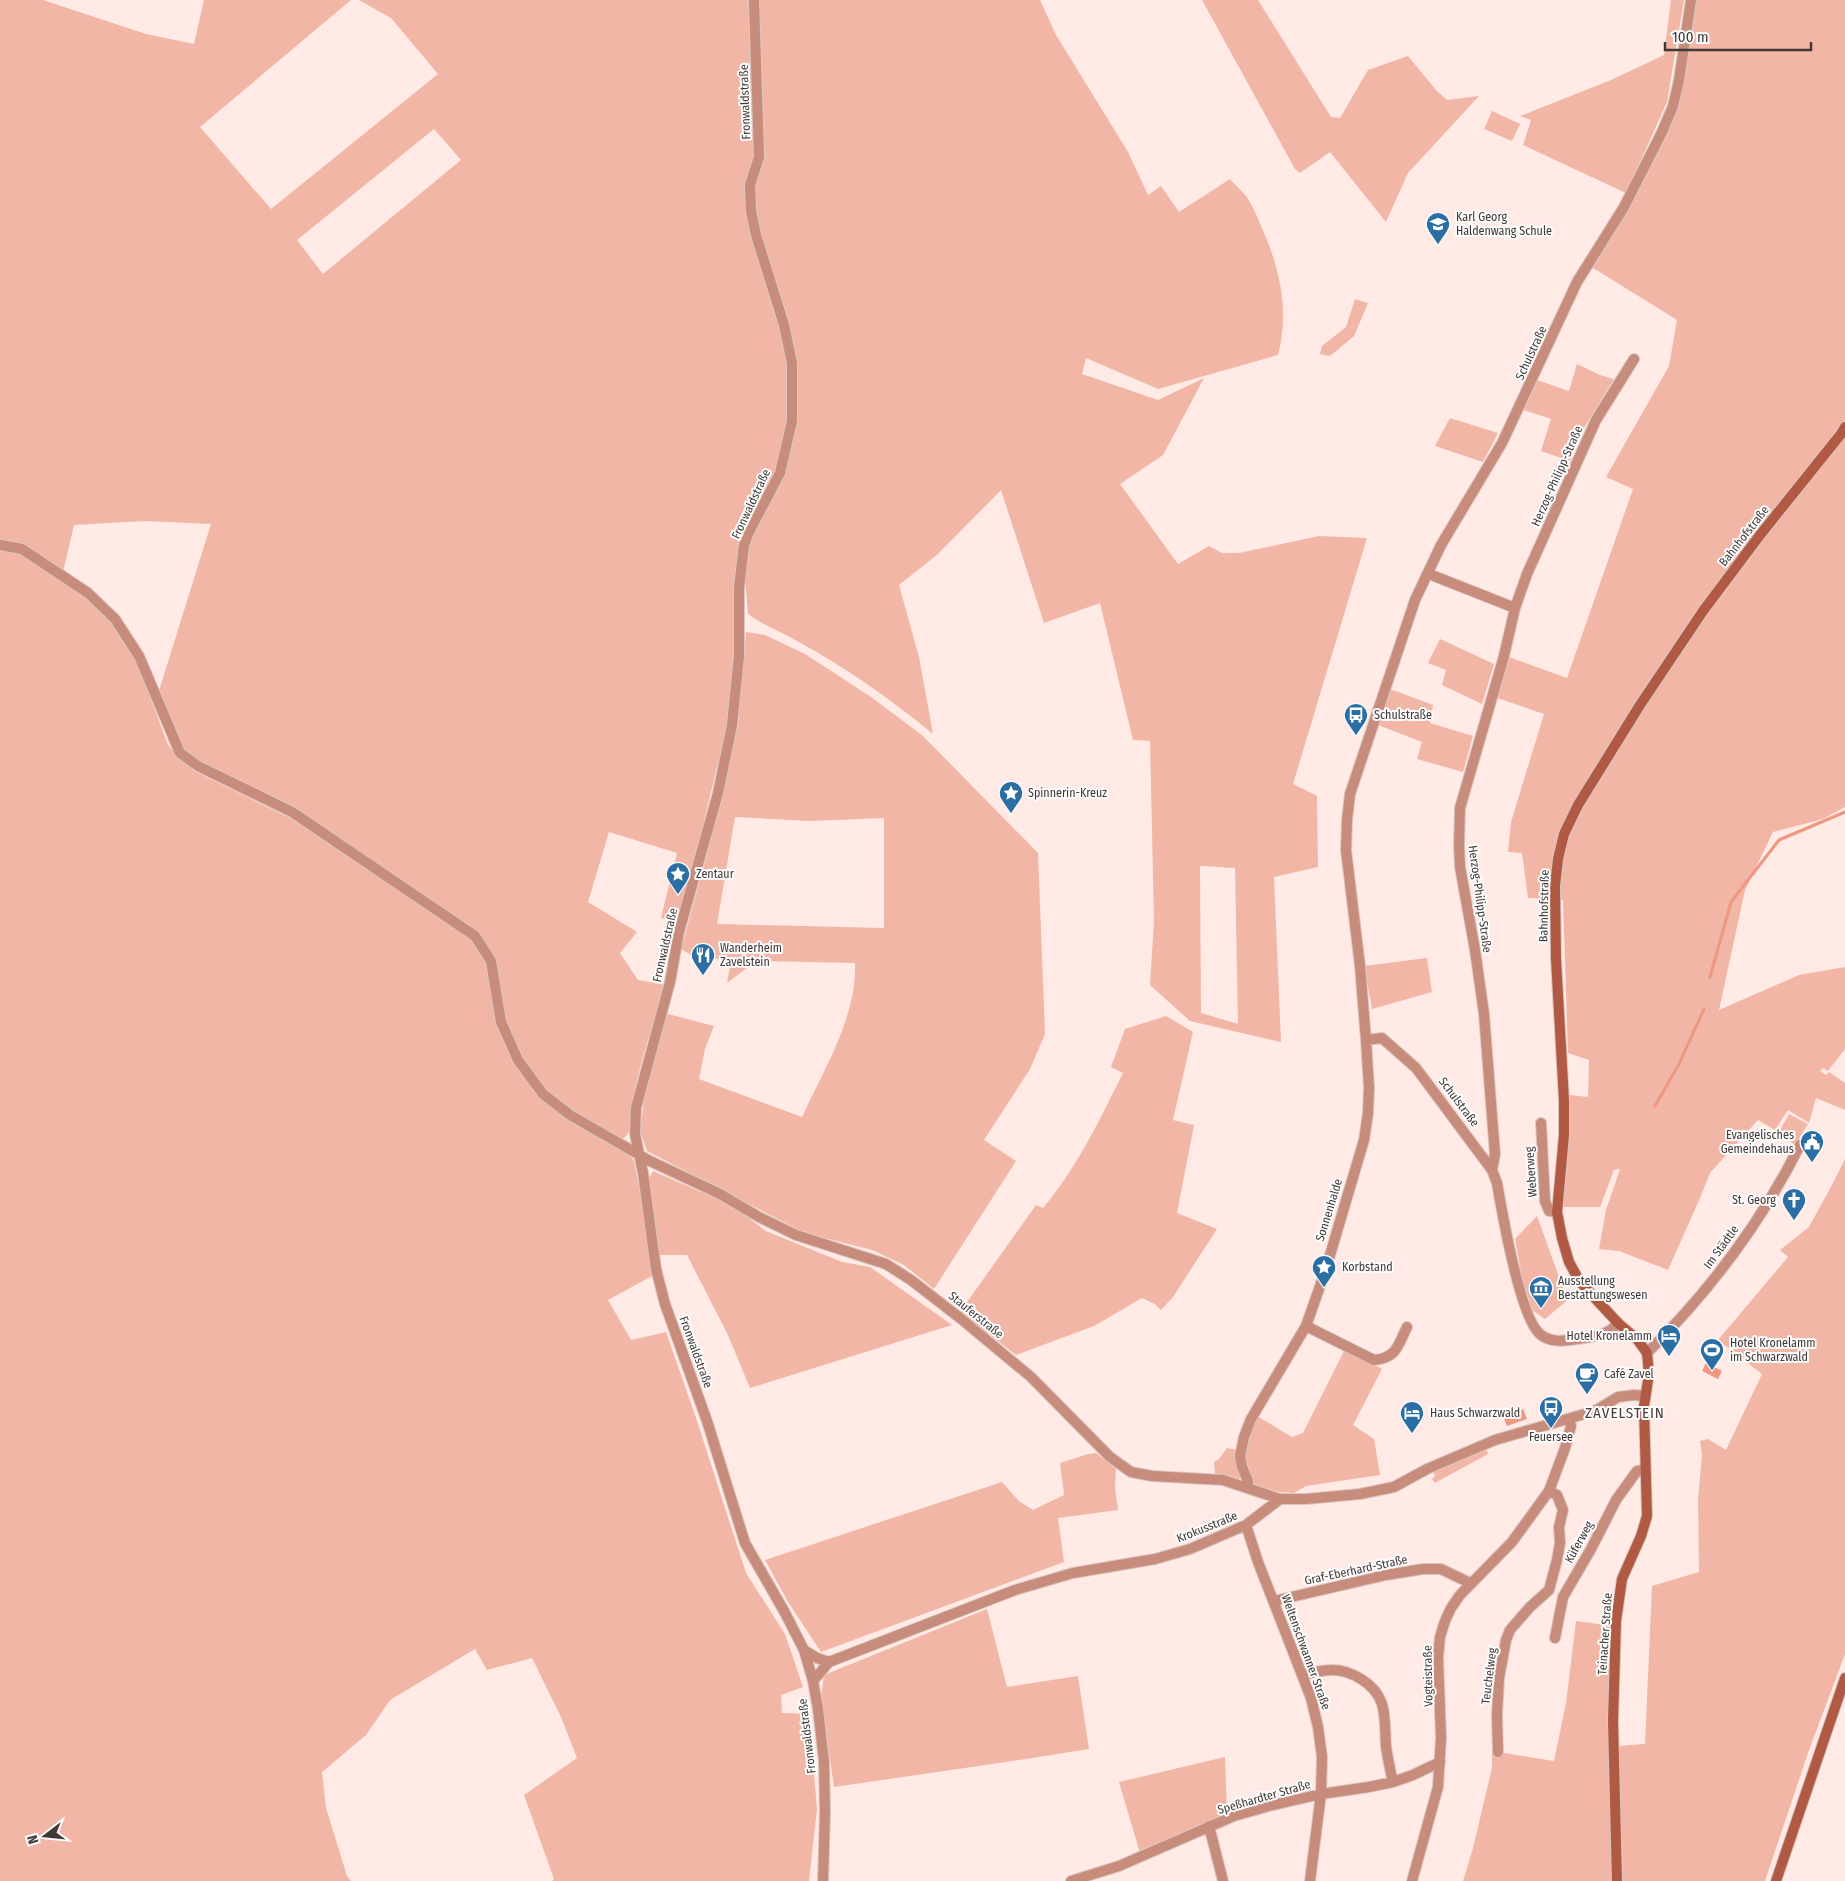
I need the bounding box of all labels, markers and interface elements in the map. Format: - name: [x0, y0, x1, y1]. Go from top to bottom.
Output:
- scale bar: [1665, 20, 1811, 52]
- text: 100 m: [1672, 28, 1709, 46]
- street label: Fronwaldstraße: [737, 64, 753, 140]
- place label: Karl Georg Haldenwang Schule: [1456, 210, 1552, 238]
- school or university icon: Karl Georg Haldenwang Schule: [1425, 211, 1451, 245]
- street label: Schulstraße: [1512, 324, 1550, 382]
- street label: Herzog-Philipp-Straße: [1529, 424, 1585, 528]
- street label: Fronwaldstraße: [729, 467, 773, 541]
- street label: Bahnhofstraße: [1716, 503, 1772, 569]
- bus stop icon: Schulstraße: [1343, 702, 1369, 736]
- place label: Schulstraße: [1374, 708, 1432, 722]
- place icon: Spinnerin-Kreuz: [998, 780, 1024, 814]
- place label: Spinnerin-Kreuz: [1028, 786, 1107, 800]
- street label: Herzog-Philipp-Straße: [1466, 844, 1494, 954]
- place icon: Zentaur: [665, 861, 691, 895]
- place label: Zentaur: [696, 867, 735, 881]
- street label: Bahnhofstraße: [1536, 870, 1552, 942]
- street label: Fronwaldstraße: [650, 907, 680, 983]
- place label: Wanderheim Zavelstein: [720, 941, 782, 969]
- restaurant icon: Wanderheim Zavelstein: [690, 942, 716, 976]
- street label: Schulstraße: [1436, 1075, 1482, 1129]
- place label: Evangelisches Gemeindehaus: [1721, 1128, 1794, 1156]
- public building icon: Evangelisches Gemeindehaus: [1799, 1129, 1825, 1163]
- street label: Weberweg: [1522, 1146, 1540, 1198]
- street label: Sonnenhalde: [1313, 1177, 1345, 1243]
- church icon: St. Georg: [1781, 1187, 1807, 1221]
- place label: St. Georg: [1732, 1193, 1776, 1207]
- street label: Im Städtle: [1701, 1223, 1741, 1271]
- place icon: Korbstand: [1311, 1254, 1337, 1288]
- place label: Korbstand: [1342, 1260, 1393, 1274]
- place label: Ausstellung Bestattungswesen: [1558, 1274, 1648, 1302]
- museum icon: Ausstellung Bestattungswesen: [1528, 1275, 1554, 1309]
- street label: Stauferstraße: [946, 1289, 1006, 1341]
- street label: Fronwaldstraße: [677, 1314, 715, 1390]
- hotel icon: Hotel Kronelamm: [1656, 1323, 1682, 1357]
- place label: Hotel Kronelamm: [1567, 1329, 1652, 1343]
- place label: Hotel Kronelamm im Schwarzwald: [1730, 1336, 1815, 1364]
- sports icon: Hotel Kronelamm im Schwarzwald: [1699, 1337, 1725, 1371]
- cafe icon: Café Zavel: [1574, 1361, 1600, 1395]
- place label: Café Zavel: [1604, 1367, 1654, 1381]
- bus stop icon: Feuersee: [1538, 1395, 1564, 1429]
- hotel icon: Haus Schwarzwald: [1399, 1400, 1425, 1434]
- district label: ZAVELSTEIN: [1585, 1404, 1665, 1422]
- place label: Haus Schwarzwald: [1430, 1406, 1520, 1420]
- place label: Feuersee: [1529, 1430, 1573, 1444]
- street label: Krokusstraße: [1175, 1508, 1240, 1546]
- street label: Küferweg: [1562, 1518, 1596, 1565]
- street label: Graf-Eberhard-Straße: [1303, 1552, 1409, 1588]
- street label: Weltenschwanner Straße: [1279, 1592, 1333, 1712]
- street label: Teinacher Straße: [1595, 1592, 1615, 1676]
- street label: Vogteistraße: [1420, 1645, 1436, 1707]
- street label: Teuchelweg: [1479, 1646, 1499, 1705]
- street label: Fronwaldstraße: [795, 1698, 819, 1774]
- street label: Speßhardter Straße: [1216, 1777, 1312, 1817]
- north arrow: [20, 1811, 70, 1861]
- text: N: [24, 1833, 42, 1846]

